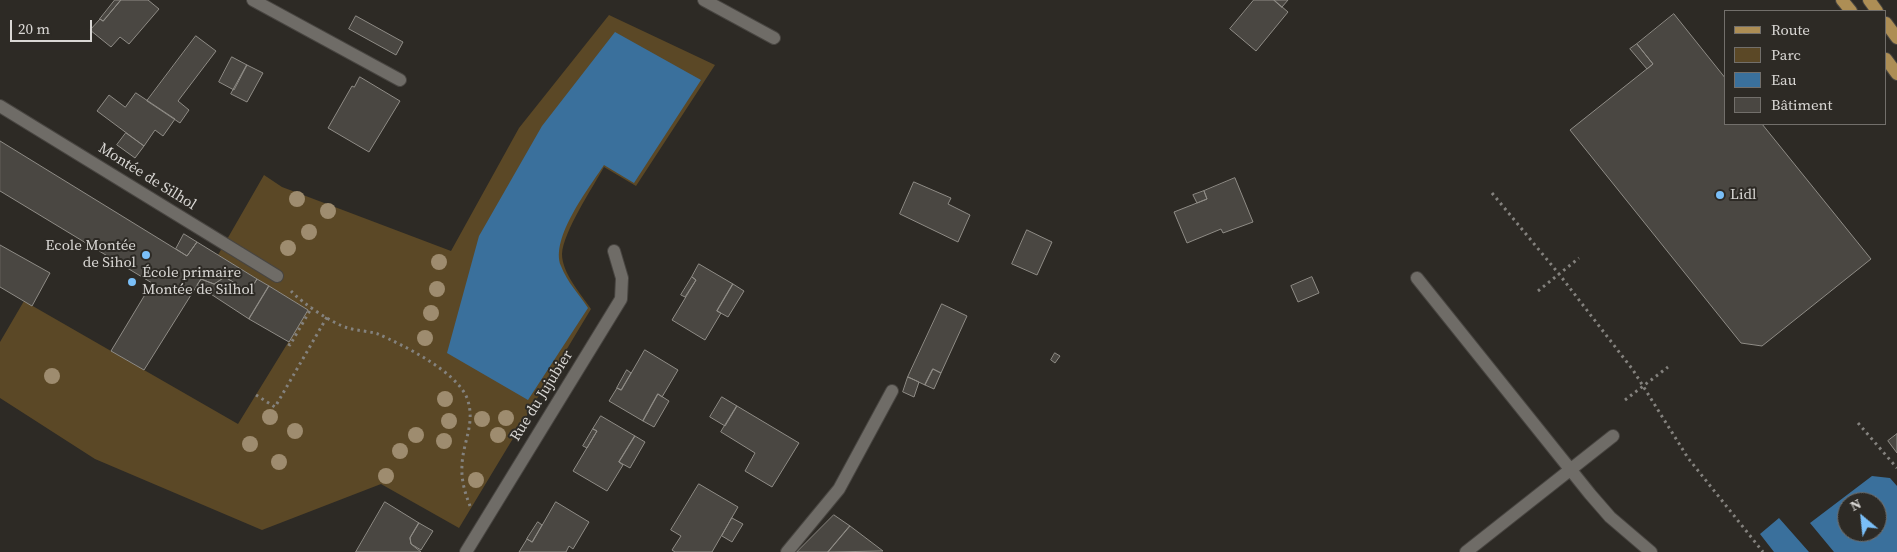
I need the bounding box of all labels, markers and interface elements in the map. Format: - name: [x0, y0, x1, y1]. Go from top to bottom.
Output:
- scale bar: [12, 10, 95, 42]
- legend: [1724, 10, 1887, 125]
- text: 20 m: [18, 18, 50, 39]
- text: Route: [1771, 19, 1810, 40]
- text: Parc: [1771, 44, 1801, 65]
- text: Eau: [1771, 69, 1796, 90]
- text: Bâtiment: [1771, 94, 1832, 115]
- street label: Montée de Silhol: [95, 140, 199, 214]
- place label: Lidl: [1730, 186, 1756, 204]
- marker: Lidl: [1714, 189, 1726, 201]
- place label: Ecole Montée de Sihol: [45, 237, 136, 272]
- marker: Ecole Montée de Sihol: [140, 249, 152, 261]
- place label: École primaire Montée de Silhol: [142, 264, 254, 299]
- marker: École primaire Montée de Silhol: [126, 276, 138, 288]
- street label: Rue du Jujubier: [507, 347, 577, 445]
- north arrow: [1837, 492, 1887, 542]
- text: N: [1846, 493, 1865, 516]

